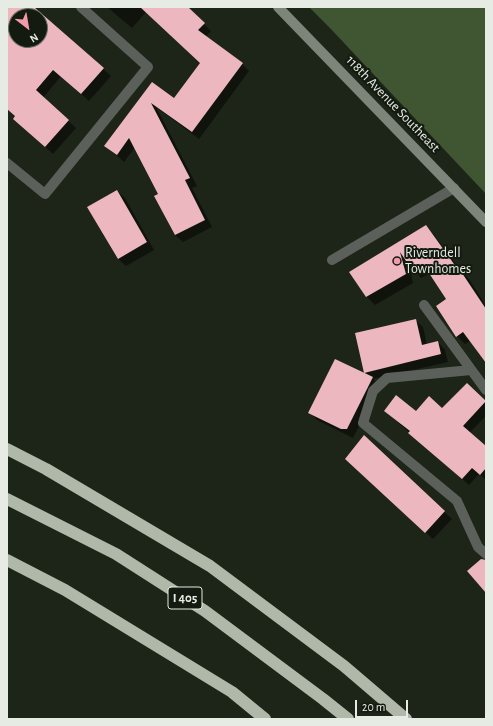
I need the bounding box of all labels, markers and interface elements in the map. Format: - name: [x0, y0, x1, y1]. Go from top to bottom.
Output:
- north arrow: [8, 8, 48, 48]
- text: N: [28, 31, 40, 45]
- street label: 118th Avenue Southeast: [342, 52, 444, 156]
- place label: Riverndell Townhomes: [405, 245, 471, 278]
- marker: Riverndell Townhomes: [392, 256, 402, 266]
- road number: I 405: [168, 587, 202, 609]
- scale bar: [357, 692, 410, 718]
- text: 20 m: [362, 701, 385, 713]

